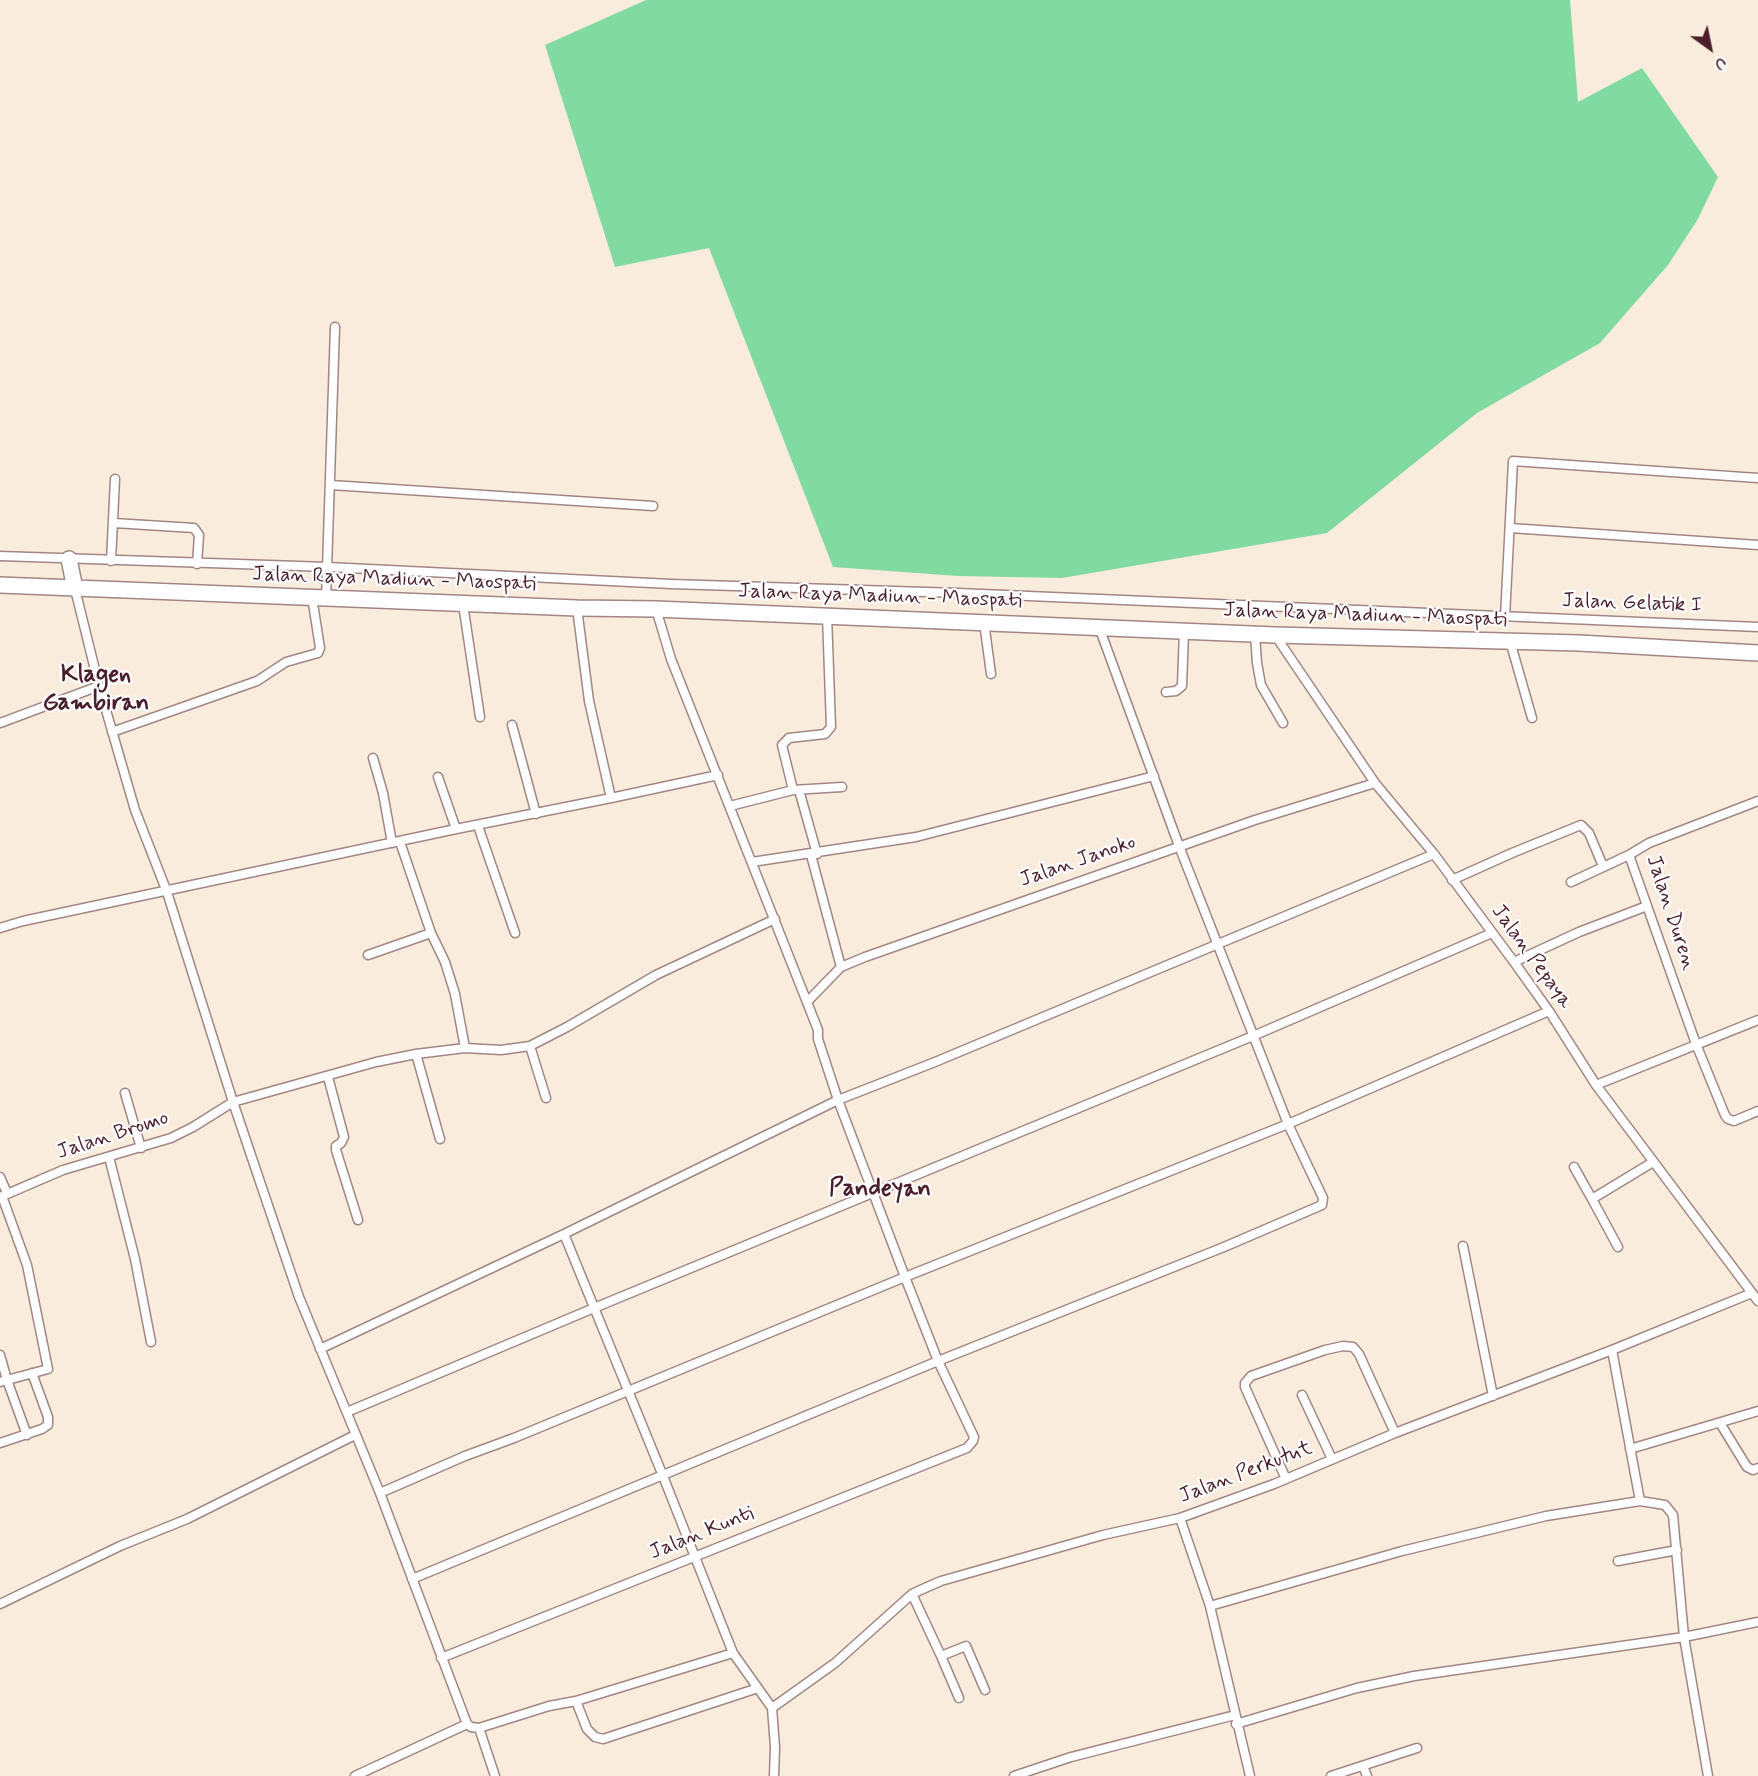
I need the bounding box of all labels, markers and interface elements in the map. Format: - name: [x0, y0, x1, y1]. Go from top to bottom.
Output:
- north arrow: [1680, 18, 1740, 78]
- text: U: [1710, 52, 1730, 75]
- street label: Jalan Raya Madiun - Maospati: [252, 562, 536, 598]
- street label: Jalan Raya Madiun - Maospati: [738, 579, 1022, 615]
- street label: Jalan Gelatik I: [1562, 589, 1702, 619]
- street label: Jalan Raya Madiun - Maospati: [1223, 598, 1507, 634]
- district label: Klagen Gambiran: [43, 662, 149, 718]
- street label: Jalan Janoko: [1017, 830, 1139, 894]
- street label: Jalan Duren: [1640, 852, 1700, 974]
- street label: Jalan Pepaya: [1485, 900, 1577, 1014]
- street label: Jalan Bromo: [54, 1106, 172, 1166]
- district label: Pandeyan: [829, 1176, 931, 1204]
- street label: Jalan Perkutut: [1176, 1436, 1316, 1510]
- street label: Jalan Kunti: [646, 1502, 758, 1566]

